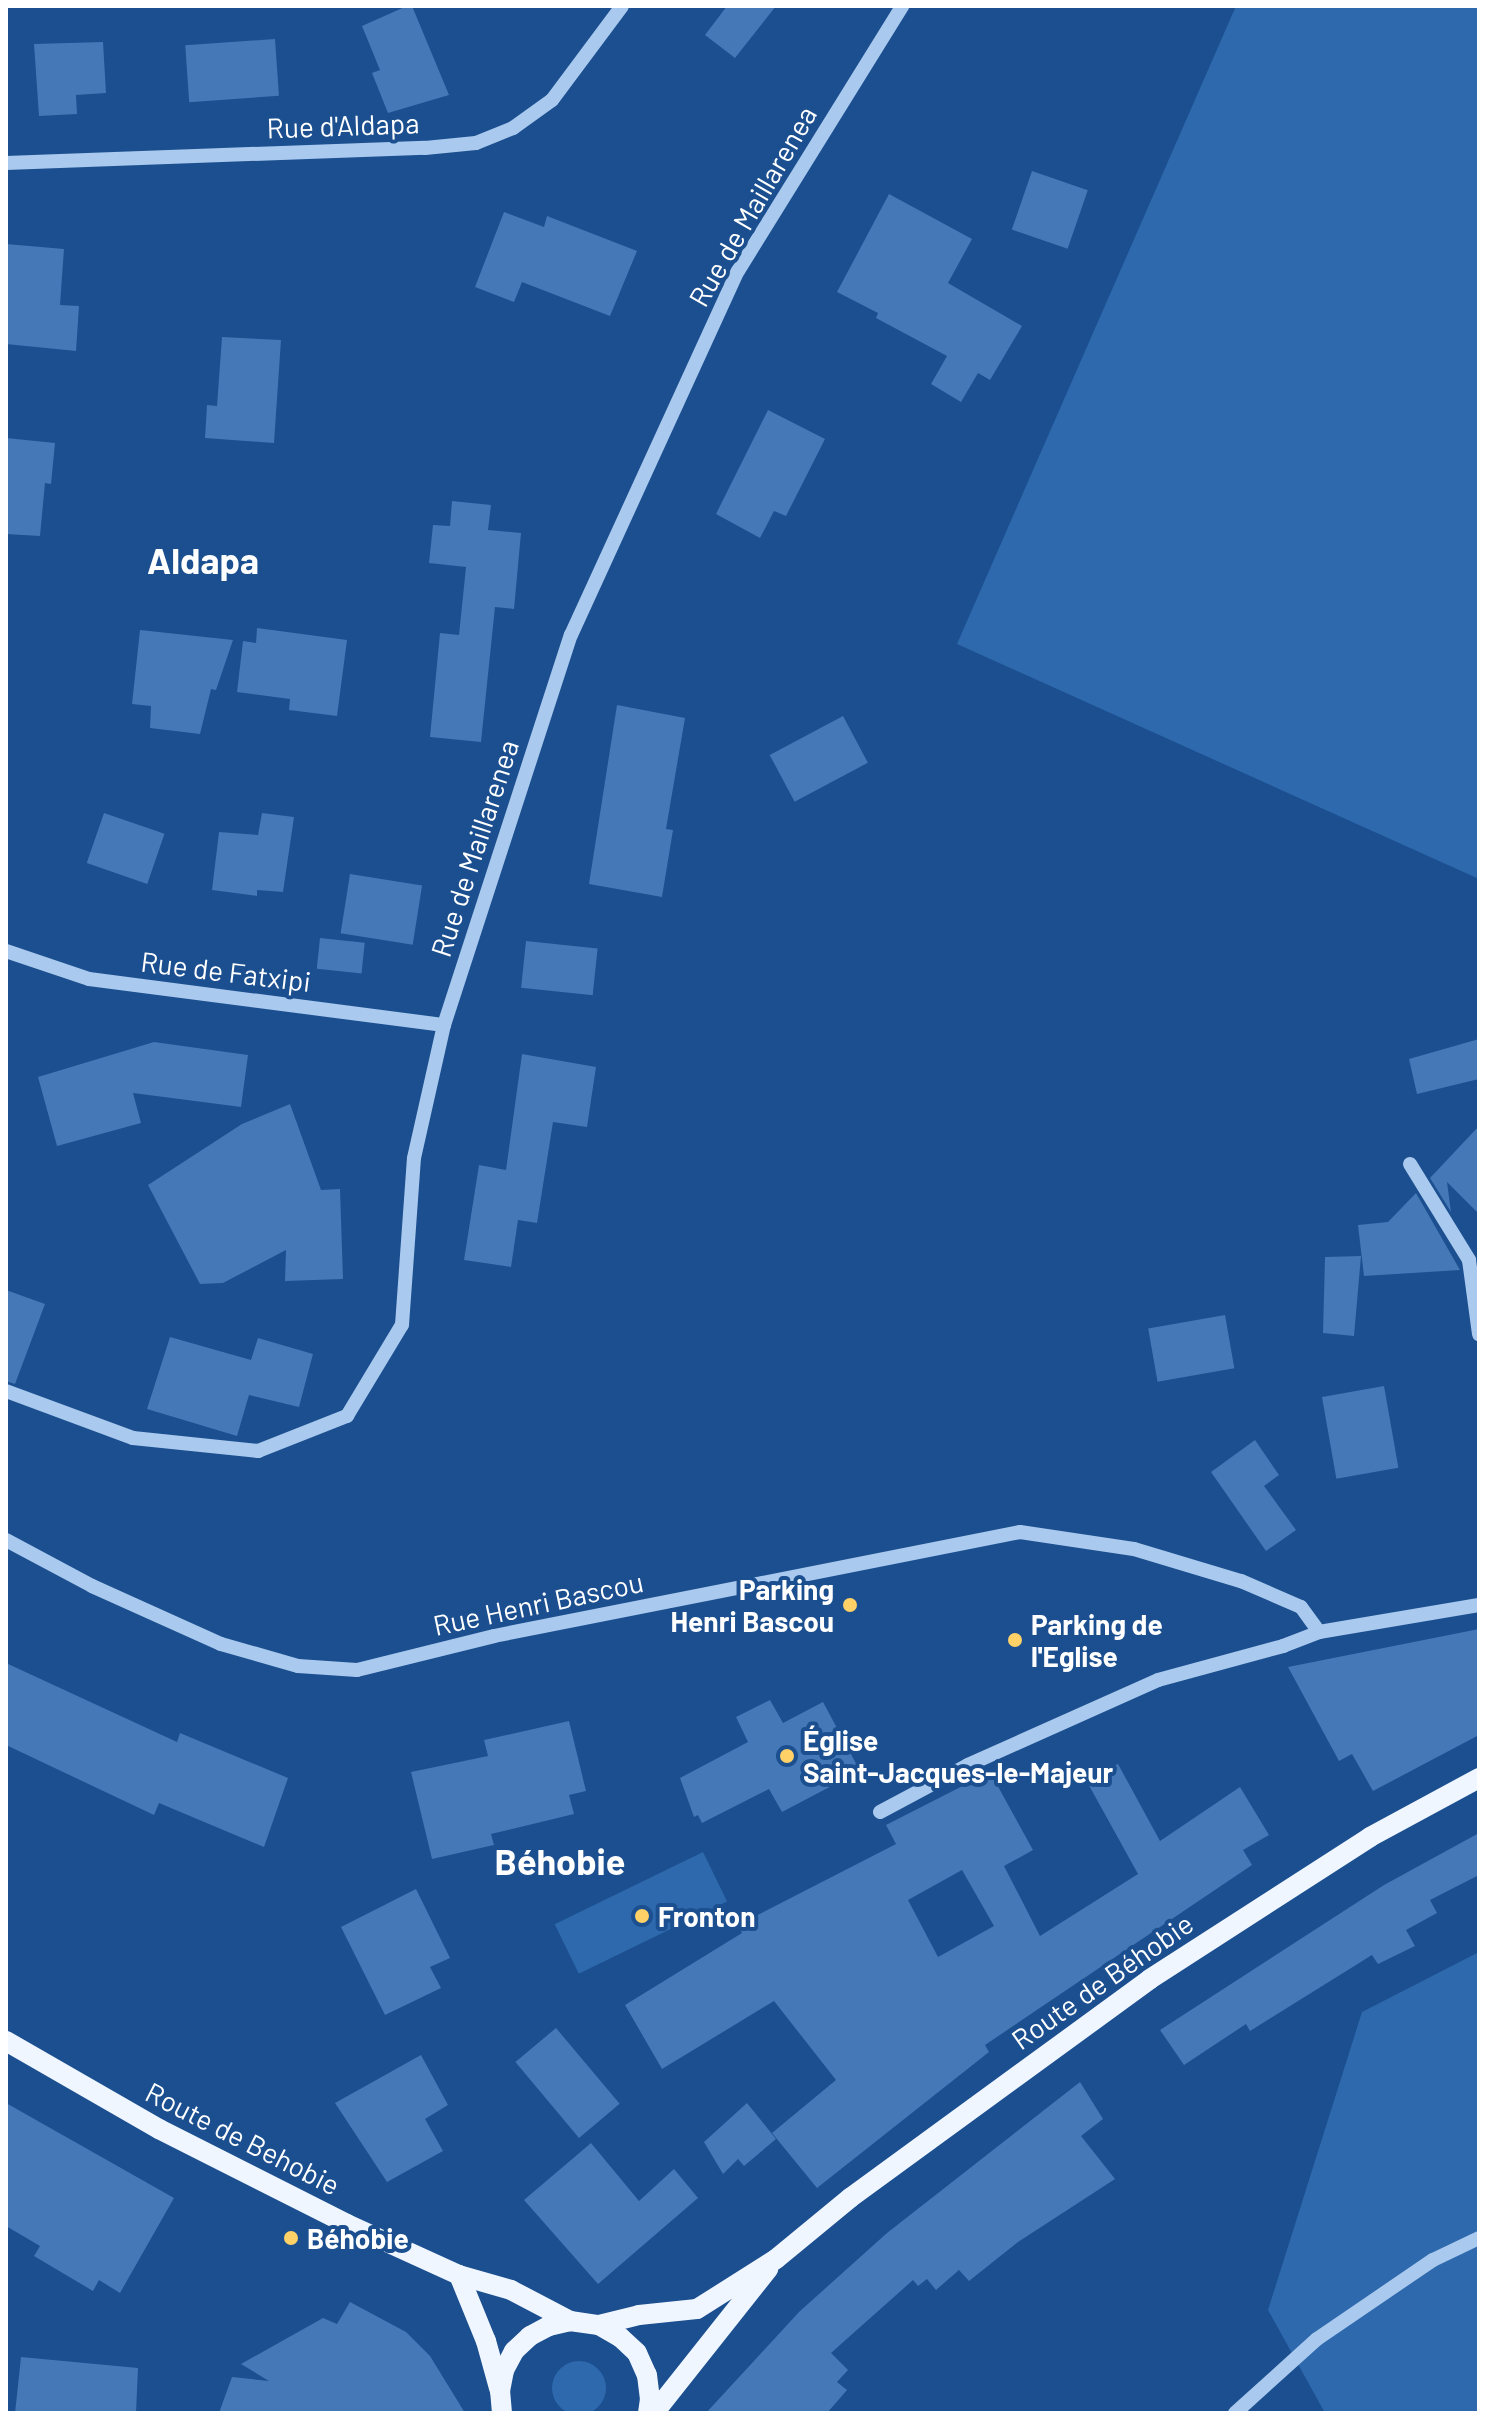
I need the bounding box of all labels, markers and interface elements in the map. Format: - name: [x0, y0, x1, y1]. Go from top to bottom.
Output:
- street label: Rue de Maillarenea: [681, 100, 823, 312]
- street label: Rue d'Aldapa: [266, 106, 420, 144]
- district label: Aldapa: [147, 538, 259, 582]
- street label: Rue de Maillarenea: [423, 735, 525, 961]
- street label: Rue de Fatxipi: [139, 944, 313, 998]
- street label: Rue Henri Bascou: [430, 1564, 646, 1642]
- place label: Parking Henri Bascou: [671, 1572, 834, 1638]
- marker: Parking Henri Bascou: [841, 1596, 859, 1614]
- place label: Parking de l'Eglise: [1031, 1607, 1163, 1673]
- marker: Parking de l'Eglise: [1006, 1631, 1024, 1649]
- place label: Église Saint-Jacques-le-Majeur: [803, 1723, 1113, 1789]
- marker: Église Saint-Jacques-le-Majeur: [778, 1747, 796, 1765]
- district label: Béhobie: [495, 1839, 625, 1883]
- place label: Fronton: [658, 1899, 755, 1933]
- street label: Route de Béhobie: [1005, 1906, 1199, 2056]
- marker: Fronton: [633, 1907, 651, 1925]
- street label: Route de Behobie: [140, 2075, 346, 2201]
- place label: Béhobie: [307, 2221, 409, 2255]
- marker: Béhobie: [282, 2229, 300, 2247]

